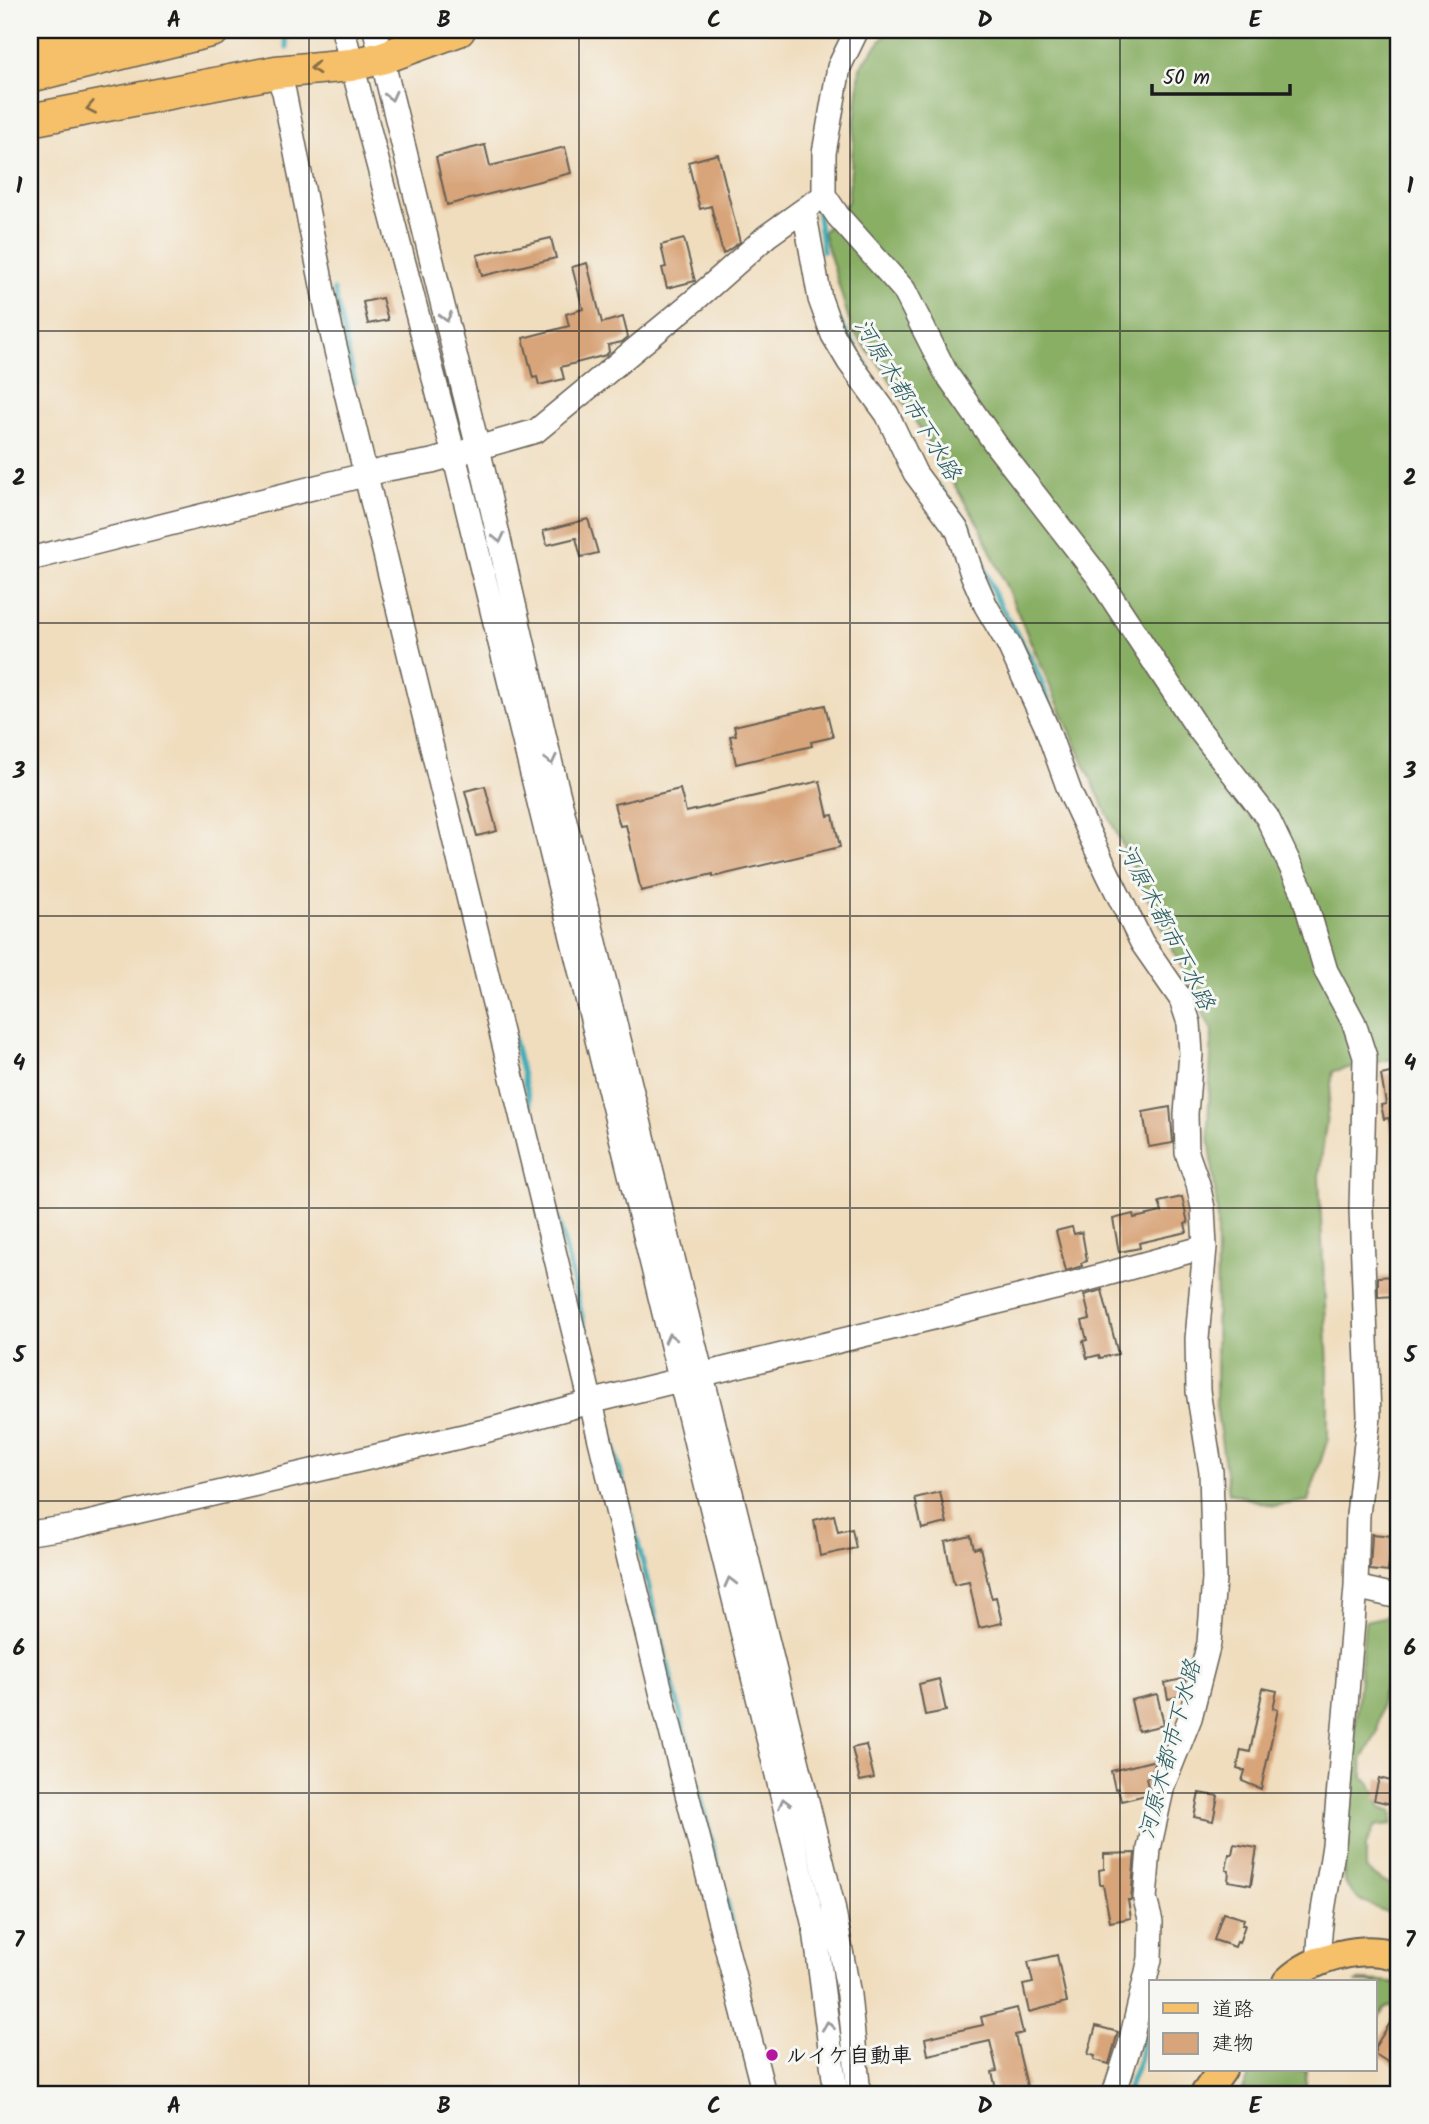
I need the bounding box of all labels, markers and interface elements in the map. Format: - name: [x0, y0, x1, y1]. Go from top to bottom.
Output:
- text: A: [167, 3, 181, 39]
- text: B: [437, 3, 451, 39]
- text: C: [707, 3, 721, 39]
- text: D: [977, 3, 993, 39]
- text: E: [1249, 3, 1263, 39]
- scale bar: [1152, 52, 1291, 96]
- one-way arrow: [309, 61, 321, 76]
- text: 50 m: [1163, 62, 1210, 95]
- one-way arrow: [383, 90, 398, 102]
- one-way arrow: [85, 100, 97, 115]
- text: 1: [16, 169, 23, 205]
- text: 1: [1407, 169, 1414, 205]
- one-way arrow: [438, 311, 452, 323]
- water label: 河原木都市下水路: [843, 312, 970, 490]
- text: 2: [12, 461, 26, 497]
- text: 2: [1403, 461, 1417, 497]
- one-way arrow: [491, 532, 505, 544]
- text: 3: [12, 754, 26, 790]
- one-way arrow: [542, 754, 557, 766]
- text: 3: [1403, 754, 1417, 790]
- water label: 河原木都市下水路: [1107, 837, 1224, 1019]
- text: 4: [13, 1046, 26, 1082]
- text: 4: [1404, 1046, 1417, 1082]
- one-way arrow: [664, 1332, 678, 1344]
- text: 5: [12, 1338, 27, 1374]
- text: 5: [1403, 1338, 1418, 1374]
- one-way arrow: [724, 1577, 738, 1589]
- text: 6: [13, 1631, 25, 1667]
- text: 6: [1404, 1631, 1416, 1667]
- water label: 河原木都市下水路: [1130, 1654, 1213, 1843]
- one-way arrow: [778, 1798, 792, 1810]
- text: 7: [14, 1923, 26, 1959]
- text: 7: [1405, 1923, 1417, 1959]
- legend: [1149, 1980, 1376, 2072]
- text: 道路: [1212, 1994, 1254, 2027]
- one-way arrow: [820, 2021, 835, 2032]
- text: 建物: [1212, 2028, 1254, 2061]
- place label: ルイケ自動車: [786, 2040, 912, 2073]
- marker: ルイケ自動車: [764, 2047, 780, 2063]
- text: A: [167, 2089, 181, 2124]
- text: B: [437, 2089, 451, 2124]
- text: C: [707, 2089, 721, 2124]
- text: D: [977, 2089, 993, 2124]
- text: E: [1249, 2089, 1263, 2124]

